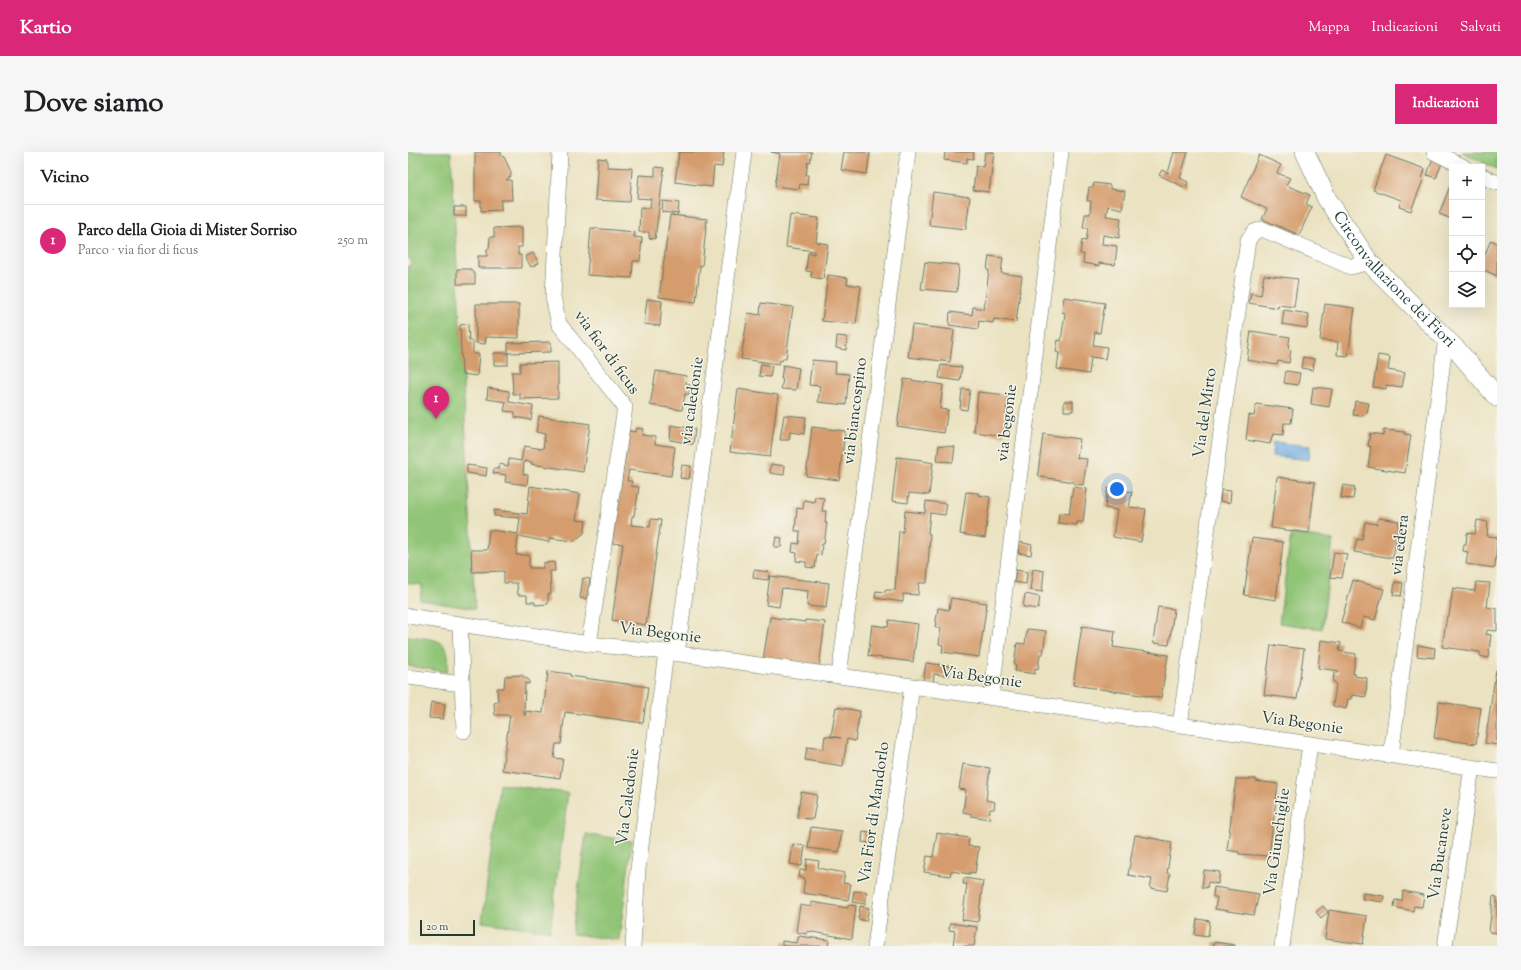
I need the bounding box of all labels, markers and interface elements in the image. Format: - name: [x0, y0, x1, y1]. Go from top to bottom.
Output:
- text: Kartio: [20, 15, 72, 42]
- text: Mappa: [1309, 18, 1350, 38]
- text: Indicazioni: [1372, 18, 1438, 38]
- text: Salvati: [1460, 18, 1501, 38]
- text: Dove siamo: [24, 84, 164, 124]
- button: Indicazioni: [1395, 84, 1497, 124]
- map controls: [1449, 164, 1485, 308]
- button: +: [1449, 164, 1485, 200]
- text: Vicino: [40, 166, 89, 190]
- button: −: [1449, 200, 1485, 236]
- street label: Circonvallazione dei Fiori: [1327, 207, 1461, 354]
- text: Parco della Gioia di Mister Sorriso: [78, 221, 297, 242]
- text: 1: [51, 232, 55, 250]
- text: 250 m: [337, 232, 368, 250]
- button: locate: [1449, 236, 1485, 272]
- text: Parco · via fior di ficus: [78, 242, 198, 260]
- button: layers: [1449, 272, 1485, 308]
- street label: via fior di ficus: [568, 306, 644, 400]
- street label: via caledonie: [675, 355, 711, 447]
- street label: via biancospino: [838, 356, 874, 466]
- street label: Via del Mirto: [1188, 366, 1224, 460]
- street label: via begonie: [992, 383, 1024, 463]
- pin: 1: [423, 386, 449, 419]
- your location: [1107, 479, 1127, 499]
- street label: via edera: [1386, 513, 1416, 577]
- street label: Via Begonie: [618, 618, 702, 650]
- street label: Via Begonie: [938, 661, 1024, 695]
- street label: Via Begonie: [1259, 707, 1345, 741]
- street label: Via Fior di Mandorlo: [854, 740, 896, 886]
- street label: Via Caledonie: [612, 747, 646, 847]
- street label: Via Giunchiglie: [1259, 787, 1297, 897]
- street label: Via Bucaneve: [1423, 806, 1459, 902]
- scale bar: [420, 918, 475, 937]
- text: 20 m: [426, 919, 448, 935]

